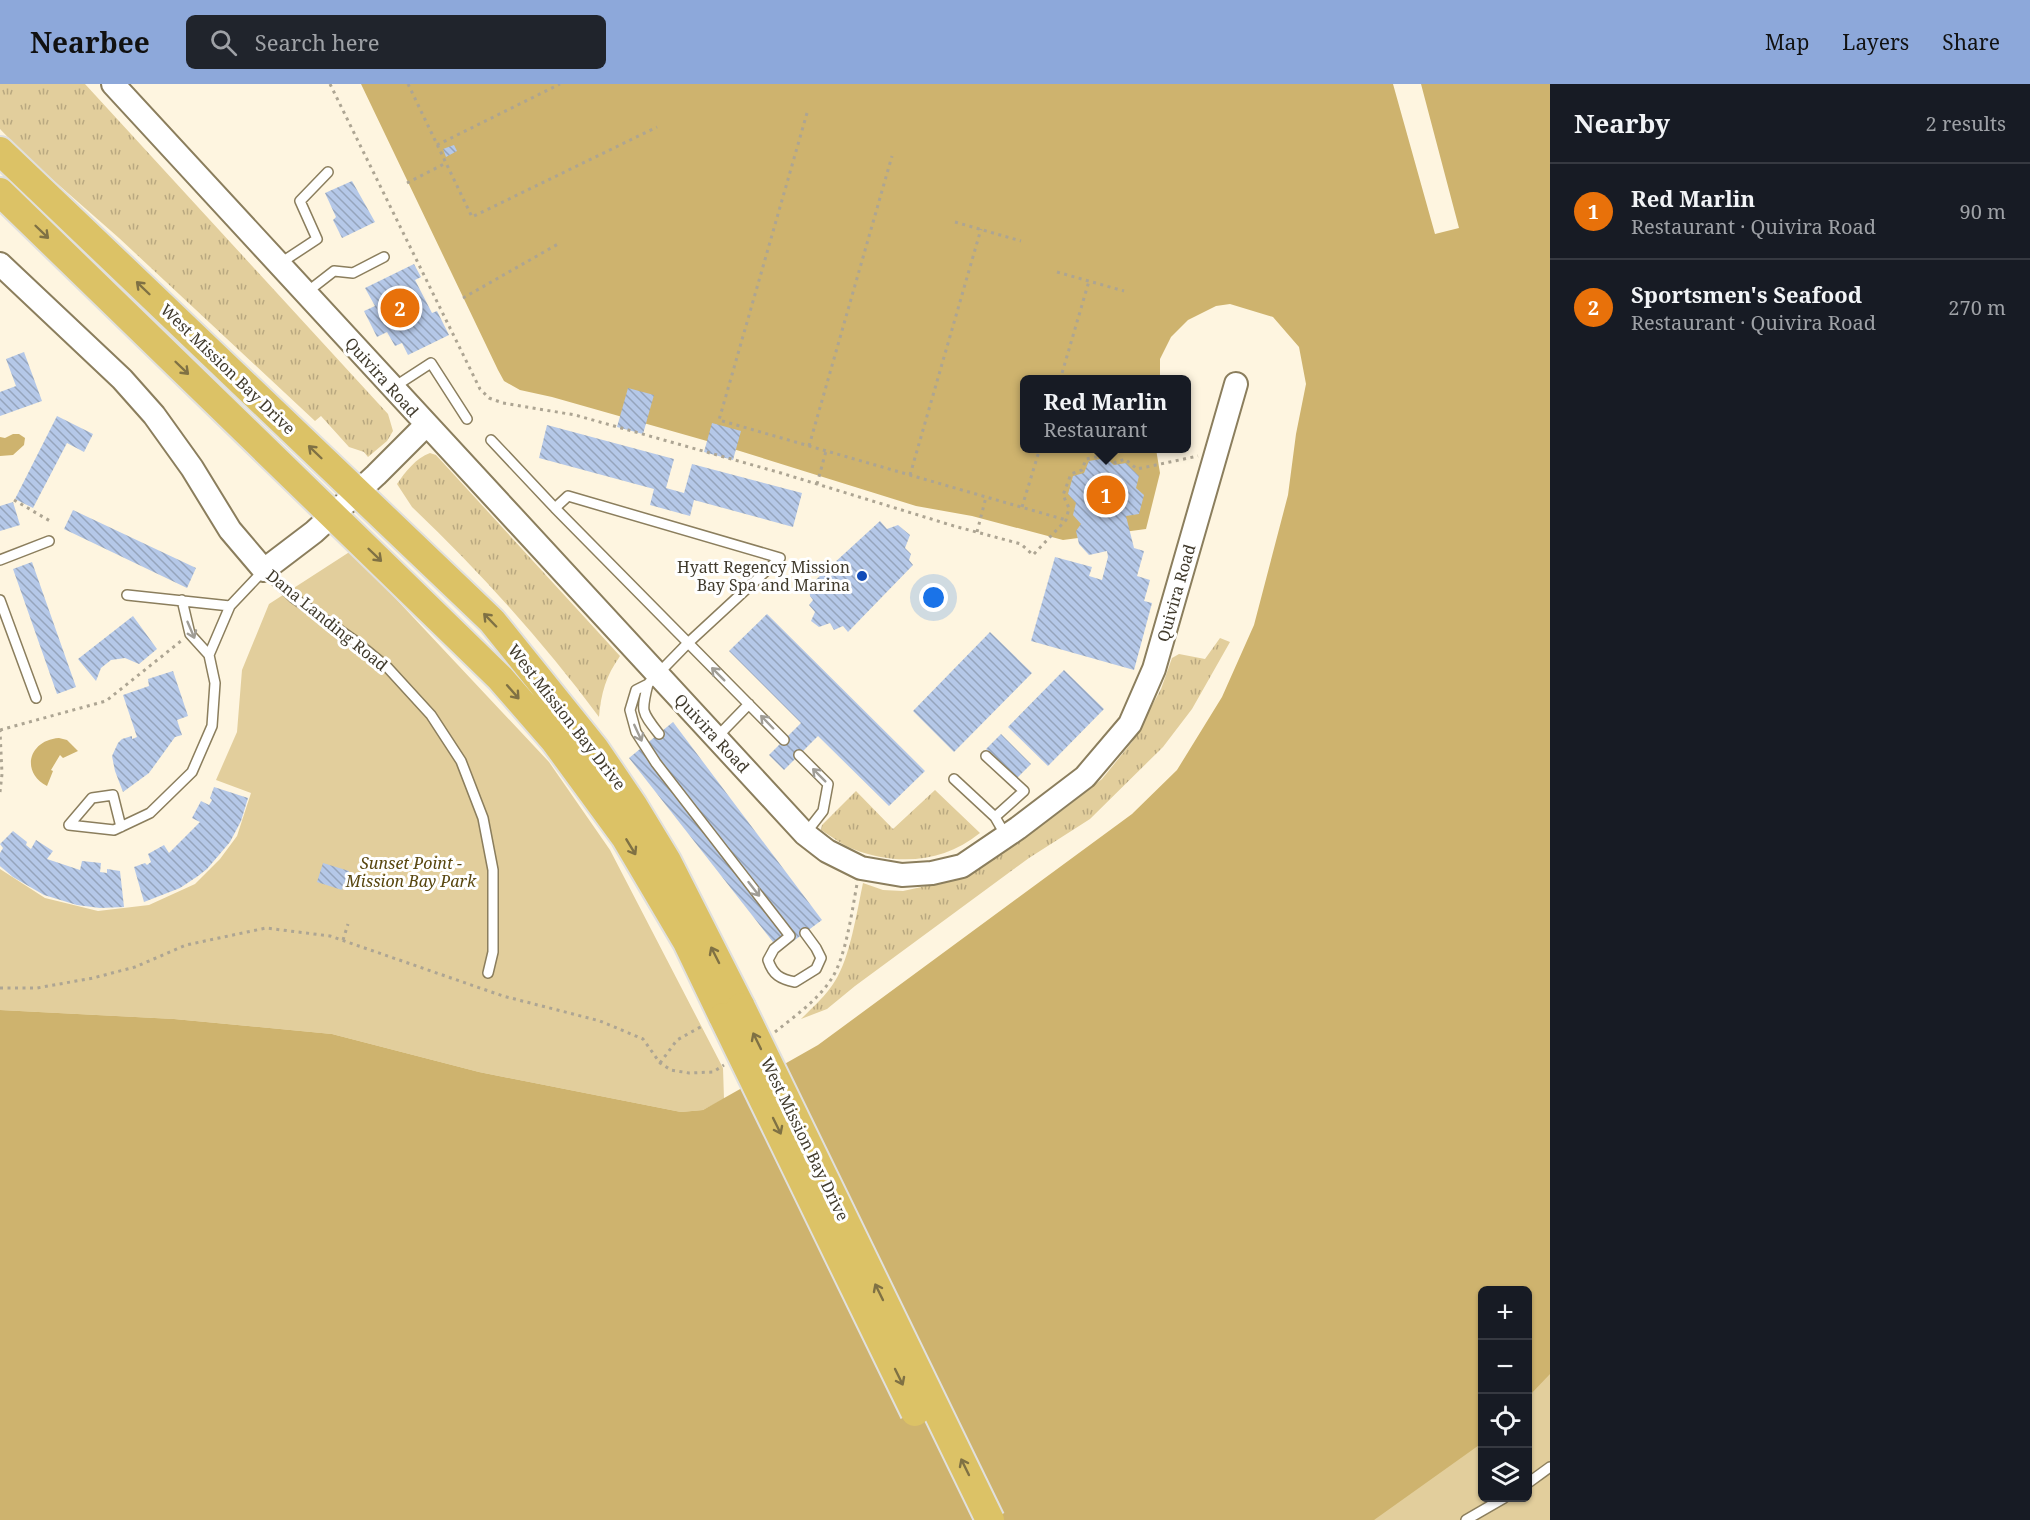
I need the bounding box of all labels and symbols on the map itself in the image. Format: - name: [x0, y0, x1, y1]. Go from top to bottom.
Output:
- one-way arrow: [35, 225, 50, 240]
- one-way arrow: [136, 281, 151, 295]
- pin: 2: [380, 286, 420, 330]
- street label: West Mission Bay Drive: [156, 299, 300, 439]
- street label: Quivira Road: [340, 332, 424, 422]
- one-way arrow: [175, 361, 190, 375]
- one-way arrow: [307, 445, 322, 459]
- pin: 1: [1086, 472, 1126, 518]
- street label: Quivira Road: [1152, 542, 1200, 644]
- one-way arrow: [367, 548, 382, 562]
- place label: Hyatt Regency Mission Bay Spa and Marina: [677, 556, 850, 596]
- street label: Dana Landing Road: [262, 564, 392, 676]
- marker: Hyatt Regency Mission Bay Spa and Marina: [855, 569, 869, 583]
- your location: [919, 583, 948, 612]
- one-way arrow: [483, 613, 497, 628]
- one-way arrow: [186, 621, 197, 639]
- street label: West Mission Bay Drive: [503, 640, 631, 794]
- one-way arrow: [711, 666, 726, 681]
- one-way arrow: [506, 685, 520, 700]
- street label: Quivira Road: [670, 689, 754, 777]
- one-way arrow: [759, 715, 774, 730]
- one-way arrow: [632, 723, 644, 741]
- one-way arrow: [812, 768, 826, 783]
- one-way arrow: [626, 838, 638, 855]
- park label: Sunset Point - Mission Bay Park: [345, 852, 477, 892]
- one-way arrow: [747, 881, 760, 897]
- one-way arrow: [709, 946, 721, 964]
- one-way arrow: [751, 1032, 763, 1050]
- street label: West Mission Bay Drive: [756, 1054, 854, 1224]
- one-way arrow: [771, 1117, 783, 1135]
- one-way arrow: [873, 1283, 885, 1301]
- one-way arrow: [893, 1368, 905, 1386]
- one-way arrow: [958, 1459, 970, 1477]

